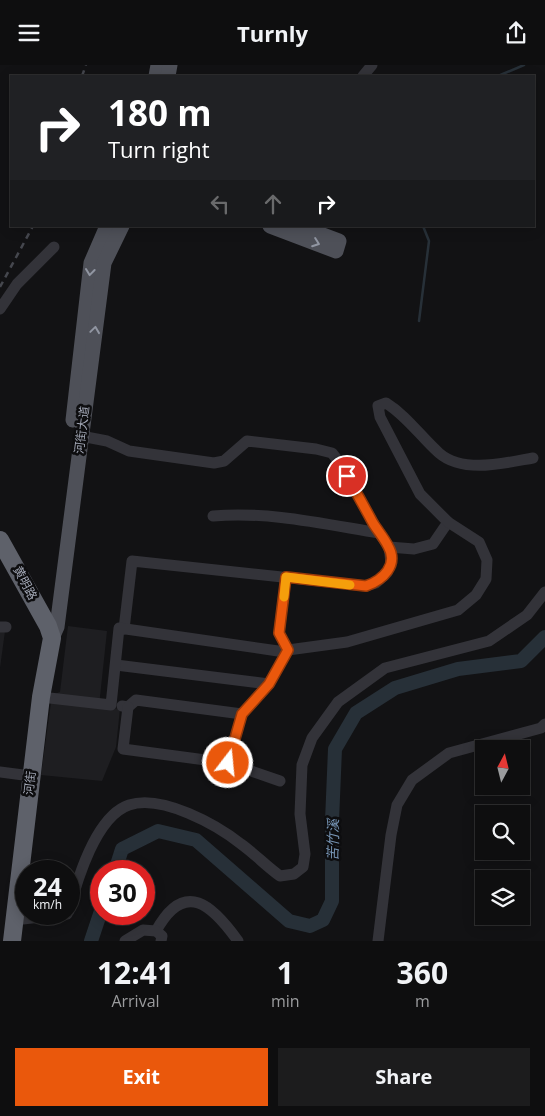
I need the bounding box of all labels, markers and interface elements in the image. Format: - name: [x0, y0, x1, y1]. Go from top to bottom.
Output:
- text: Turnly: [237, 18, 308, 48]
- icon: menu: [15, 19, 43, 47]
- icon: share: [502, 19, 530, 47]
- text: 180 m: [108, 89, 212, 136]
- icon: right: [25, 95, 90, 160]
- text: Turn right: [108, 134, 210, 164]
- icon: left: [206, 190, 234, 218]
- icon: ahead: [259, 190, 287, 218]
- icon: right: [312, 190, 340, 218]
- one-way arrow: [311, 237, 319, 247]
- one-way arrow: [85, 268, 96, 276]
- one-way arrow: [89, 326, 100, 334]
- street label: 河街大道: [70, 405, 93, 455]
- pin: [326, 455, 368, 497]
- icon: arrive: [333, 462, 361, 490]
- street label: 黄明路: [9, 563, 41, 603]
- position arrow: [201, 736, 253, 788]
- north arrow: [475, 740, 530, 795]
- map controls: [475, 740, 530, 925]
- street label: 河街: [20, 770, 39, 796]
- button: search: [475, 805, 530, 860]
- water label: 苦竹溪: [323, 817, 342, 861]
- speed limit sign: 30: [90, 860, 155, 925]
- text: 24: [33, 869, 62, 903]
- button: layers: [475, 870, 530, 925]
- text: km/h: [33, 896, 62, 913]
- text: 12:41: [97, 952, 174, 993]
- text: 1: [277, 952, 294, 993]
- text: 360: [397, 952, 448, 993]
- text: Arrival: [111, 990, 160, 1012]
- text: min: [271, 990, 300, 1012]
- text: m: [415, 990, 430, 1012]
- button: Exit: [15, 1048, 268, 1106]
- button: Share: [278, 1048, 530, 1106]

